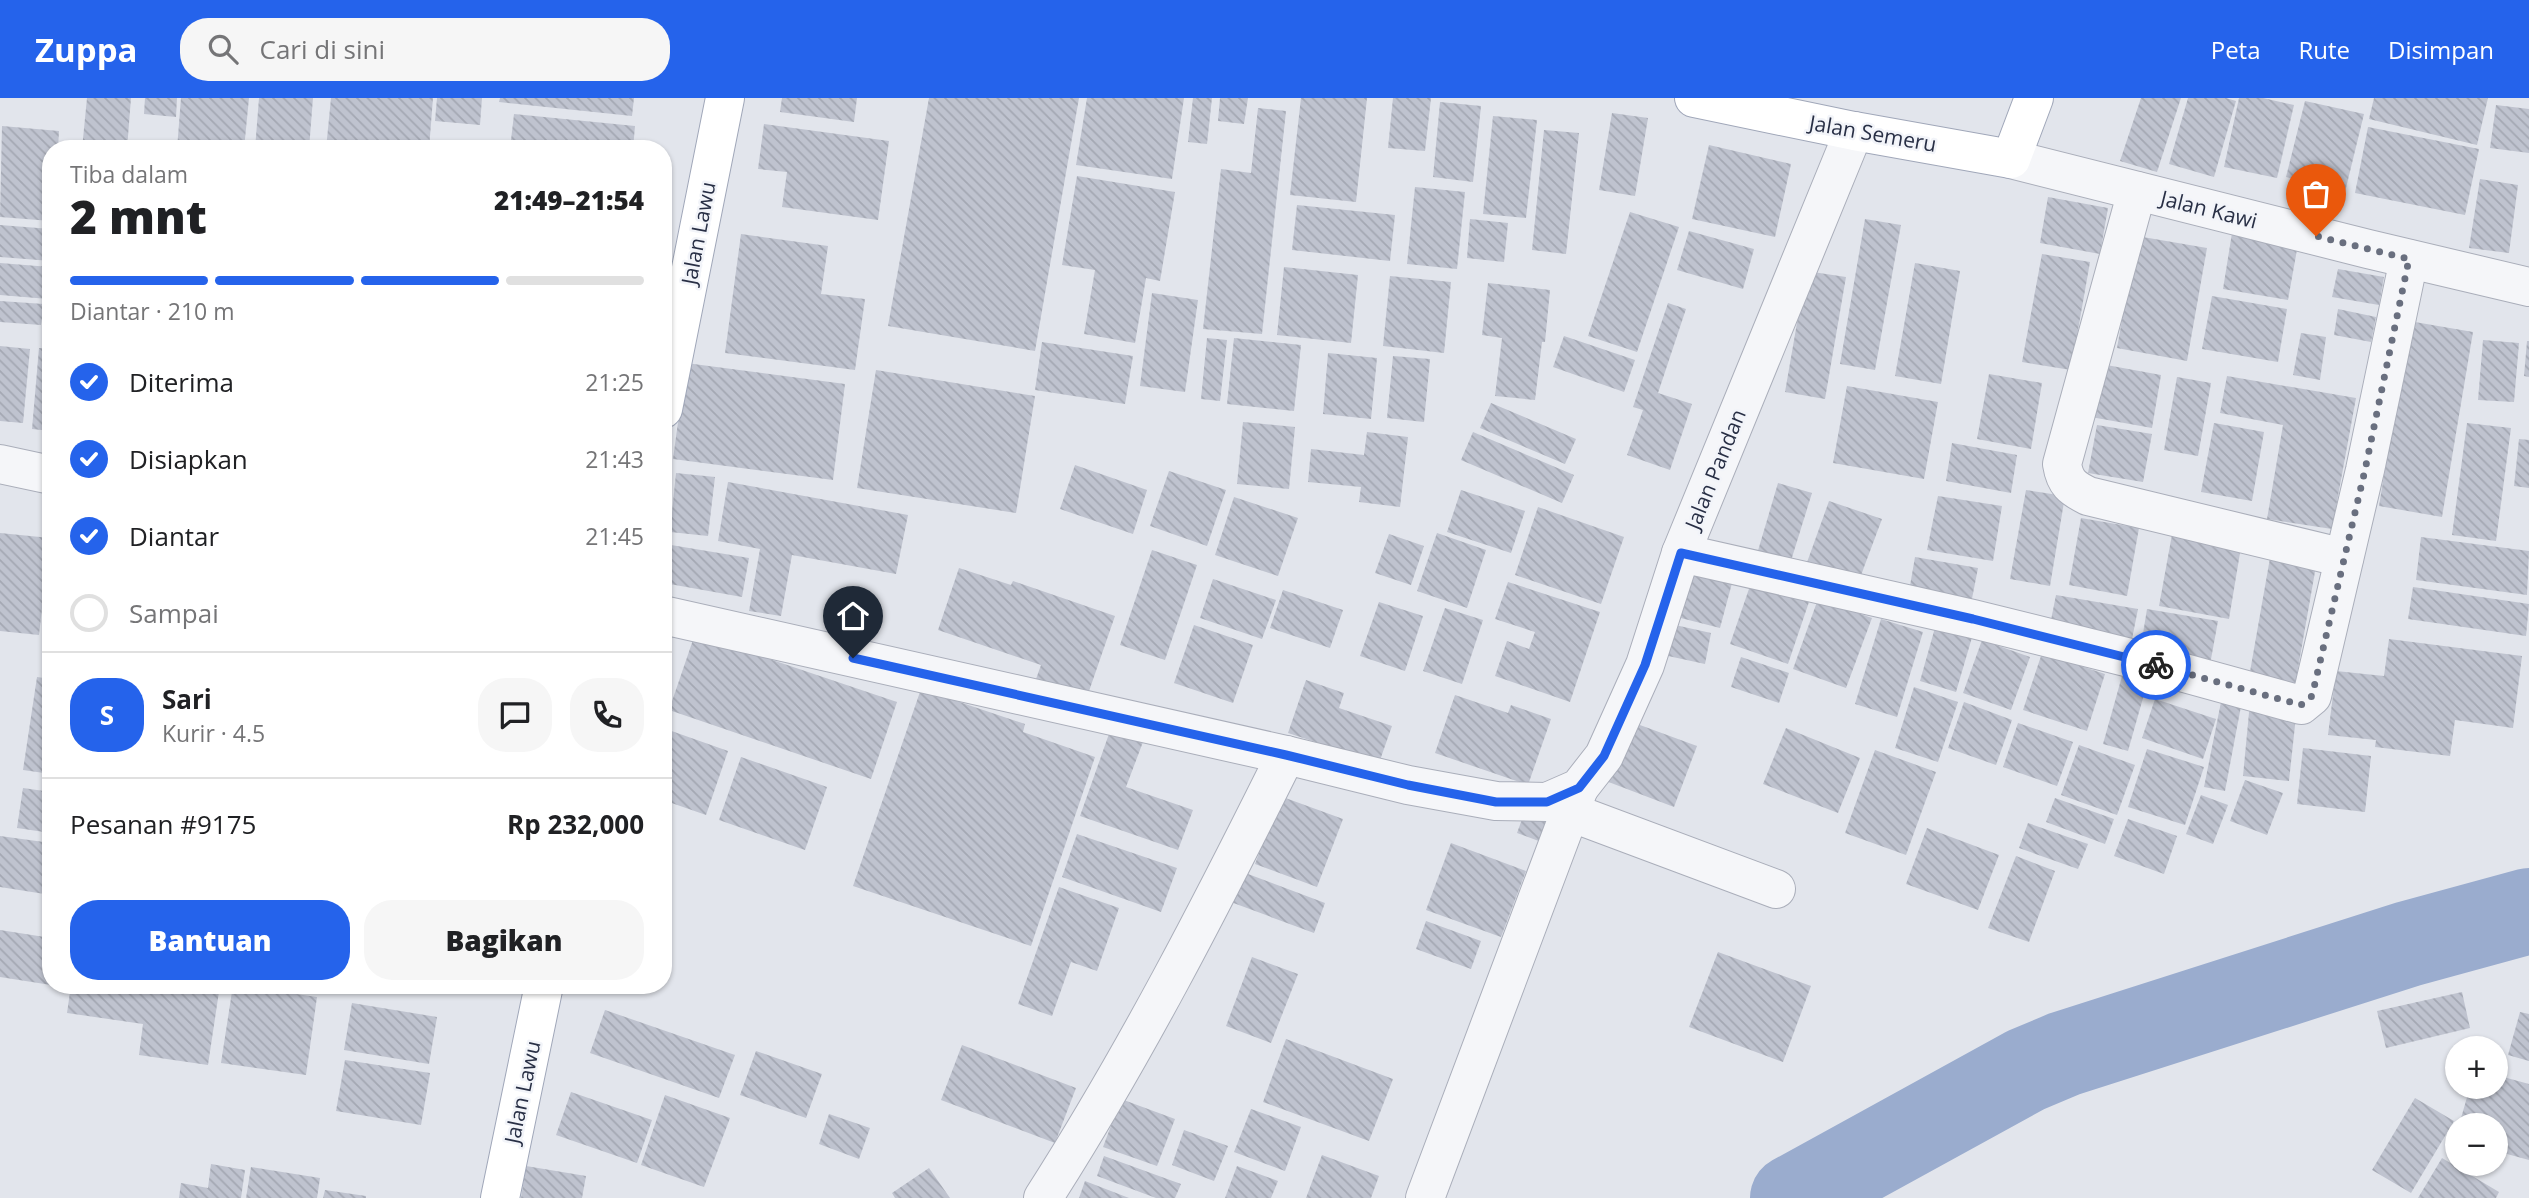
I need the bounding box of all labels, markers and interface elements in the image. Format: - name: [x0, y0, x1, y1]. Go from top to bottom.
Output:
- search box: [180, 18, 670, 81]
- text: Zuppa: [35, 27, 138, 72]
- icon: search: [204, 30, 242, 68]
- text: Cari di sini: [260, 31, 385, 67]
- text: Peta: [2211, 33, 2261, 66]
- text: Rute: [2299, 33, 2350, 66]
- text: Disimpan: [2388, 33, 2494, 66]
- street label: Jalan Semeru: [1805, 108, 1939, 158]
- text: Tiba dalam: [70, 158, 188, 190]
- pin: [2286, 164, 2346, 236]
- icon: bag: [2297, 175, 2335, 213]
- street label: Jalan Lawu: [674, 179, 722, 289]
- text: 21:49–21:54: [494, 182, 644, 218]
- street label: Jalan Kawi: [2156, 183, 2260, 235]
- text: 2 mnt: [70, 185, 207, 247]
- text: Diantar · 210 m: [70, 295, 234, 327]
- icon: check: [70, 363, 108, 401]
- text: Diterima: [129, 364, 234, 400]
- text: 21:25: [585, 366, 644, 398]
- street label: Jalan Pandan: [1677, 405, 1752, 535]
- icon: check: [70, 440, 108, 478]
- text: Disiapkan: [129, 441, 248, 477]
- text: 21:43: [585, 443, 644, 475]
- icon: check: [70, 517, 108, 555]
- text: Diantar: [129, 518, 219, 554]
- text: 21:45: [585, 520, 644, 552]
- pin: [823, 586, 883, 658]
- text: Sampai: [129, 595, 219, 631]
- icon: home: [834, 597, 872, 635]
- courier: [2121, 630, 2191, 700]
- icon: bike: [2137, 646, 2175, 684]
- button: chat: [478, 678, 552, 752]
- button: phone: [570, 678, 644, 752]
- text: Sari: [162, 681, 212, 717]
- text: S: [100, 697, 114, 733]
- text: Kurir · 4.5: [162, 717, 265, 749]
- text: Pesanan #9175: [70, 806, 256, 842]
- text: Rp 232,000: [507, 806, 644, 842]
- button: Bantuan: [70, 900, 350, 980]
- button: Bagikan: [364, 900, 644, 980]
- map controls: [2445, 1036, 2508, 1176]
- button: +: [2445, 1036, 2508, 1099]
- street label: Jalan Lawu: [497, 1038, 547, 1148]
- button: −: [2445, 1113, 2508, 1176]

